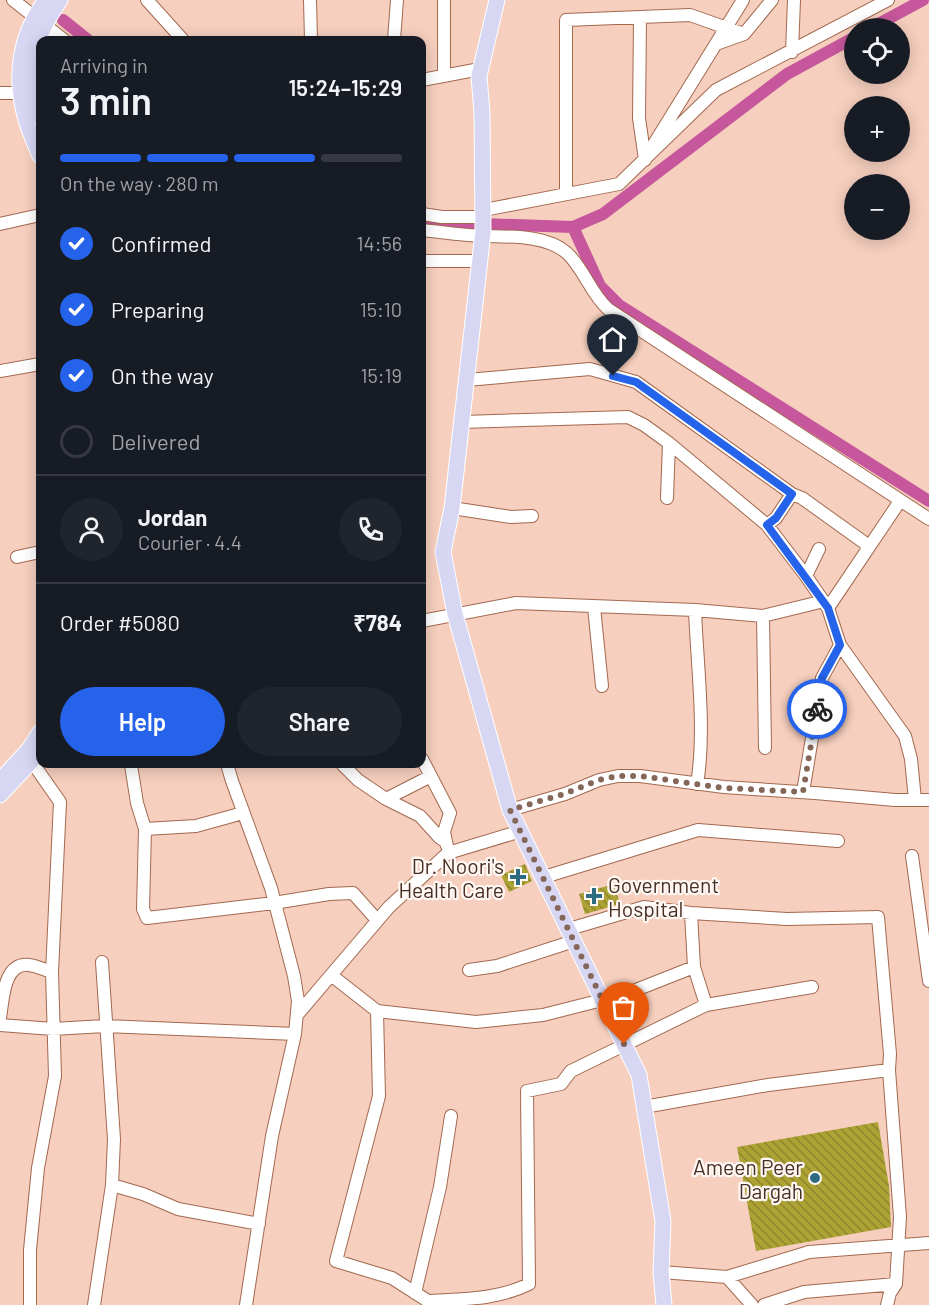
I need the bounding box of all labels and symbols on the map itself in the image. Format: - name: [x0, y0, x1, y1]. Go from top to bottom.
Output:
- pin: [587, 314, 638, 376]
- courier: [787, 679, 847, 739]
- place label: Dr. Noori's Health Care: [398, 853, 504, 902]
- marker: Dr. Noori's Health Care: [509, 868, 527, 886]
- place label: Government Hospital: [608, 872, 719, 921]
- marker: Government Hospital: [585, 887, 603, 905]
- pin: [598, 982, 649, 1044]
- place label: Ameen Peer Dargah: [693, 1154, 803, 1203]
- marker: Ameen Peer Dargah: [808, 1171, 822, 1185]

